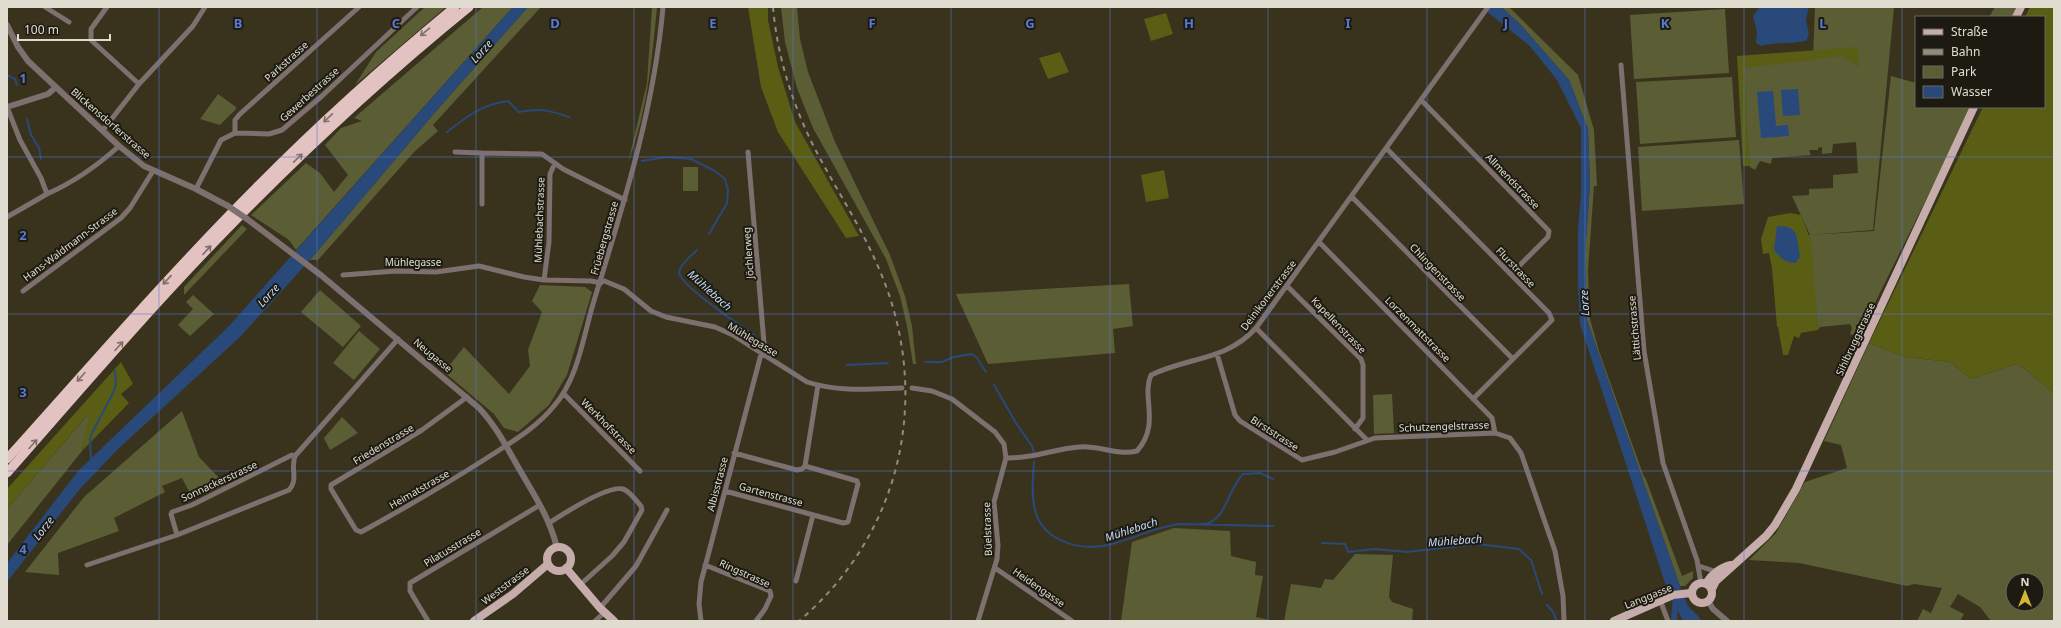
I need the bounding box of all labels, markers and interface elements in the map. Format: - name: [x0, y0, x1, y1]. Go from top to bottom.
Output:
- text: B: [234, 14, 242, 32]
- text: C: [392, 14, 400, 32]
- text: D: [550, 14, 560, 32]
- text: E: [709, 14, 717, 32]
- text: F: [868, 14, 876, 32]
- text: G: [1025, 14, 1035, 32]
- text: H: [1184, 14, 1194, 32]
- text: I: [1345, 14, 1351, 32]
- text: J: [1503, 14, 1508, 32]
- text: K: [1661, 14, 1670, 32]
- text: L: [1819, 14, 1827, 32]
- scale bar: [18, 16, 110, 42]
- legend: [1915, 16, 2045, 108]
- text: 100 m: [24, 21, 59, 38]
- text: Straße: [1951, 23, 1988, 40]
- one-way arrow: [420, 28, 431, 37]
- water label: Lorze: [467, 36, 496, 66]
- street label: Parkstrasse: [261, 37, 311, 84]
- text: Bahn: [1951, 43, 1980, 60]
- street label: Gewerbestrasse: [276, 63, 342, 124]
- text: Park: [1951, 63, 1977, 80]
- text: 1: [19, 69, 27, 87]
- text: Wasser: [1951, 83, 1992, 100]
- street label: Blickensdorferstrasse: [68, 85, 154, 162]
- one-way arrow: [323, 114, 333, 123]
- street label: Allmendstrasse: [1483, 150, 1543, 212]
- one-way arrow: [293, 153, 303, 163]
- street label: Mühlebachstrasse: [531, 177, 548, 263]
- street label: Früebergstrasse: [587, 199, 621, 277]
- street label: Hans-Waldmann-Strasse: [20, 204, 120, 284]
- text: 2: [19, 226, 27, 244]
- street label: Jöchlerweg: [739, 227, 757, 280]
- street label: Chlingenstrasse: [1407, 240, 1469, 304]
- street label: Flurstrasse: [1493, 244, 1539, 291]
- one-way arrow: [202, 246, 211, 256]
- street label: Mühlegasse: [385, 255, 442, 269]
- street label: Deinikonerstrasse: [1237, 257, 1299, 333]
- water label: Mühlebach: [685, 266, 735, 314]
- one-way arrow: [163, 275, 172, 285]
- water label: Lorze: [254, 280, 283, 310]
- water label: Lorze: [1576, 289, 1592, 316]
- street label: Lorzenmattstrasse: [1382, 293, 1454, 365]
- street label: Kapellenstrasse: [1308, 294, 1370, 357]
- street label: Lättichstrasse: [1624, 295, 1644, 361]
- street label: Sihlbruggstrasse: [1832, 300, 1878, 378]
- street label: Mühlegasse: [725, 318, 781, 360]
- street label: Neugasse: [411, 335, 456, 376]
- one-way arrow: [115, 341, 124, 352]
- one-way arrow: [76, 372, 85, 382]
- text: 3: [19, 383, 27, 401]
- street label: Werkhofstrasse: [578, 395, 640, 457]
- street label: Birststrasse: [1248, 412, 1302, 454]
- street label: Schutzengelstrasse: [1399, 417, 1490, 435]
- street label: Friedenstrasse: [350, 420, 416, 468]
- one-way arrow: [28, 439, 37, 449]
- street label: Albisstrasse: [703, 455, 731, 513]
- street label: Sonnackerstrasse: [179, 457, 260, 505]
- street label: Heimatstrasse: [386, 466, 452, 512]
- street label: Gartenstrasse: [737, 479, 805, 509]
- street label: Büelstrasse: [979, 501, 995, 556]
- water label: Lorze: [29, 513, 57, 543]
- water label: Mühlebach: [1103, 513, 1159, 545]
- street label: Pilatusstrasse: [421, 524, 484, 570]
- water label: Mühlebach: [1427, 531, 1483, 549]
- text: 4: [19, 540, 27, 558]
- street label: Ringstrasse: [717, 556, 773, 591]
- street label: Weststrasse: [478, 562, 532, 608]
- street label: Heidengasse: [1010, 564, 1068, 610]
- north arrow: [2005, 572, 2045, 612]
- text: N: [2021, 574, 2029, 589]
- street label: Langgasse: [1622, 580, 1674, 612]

